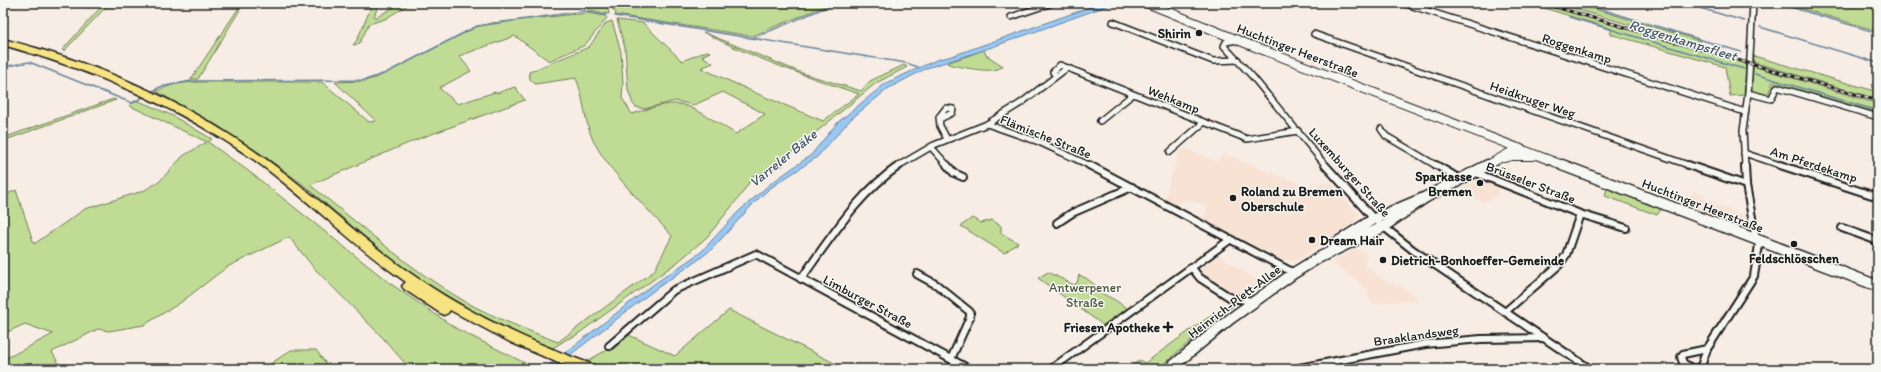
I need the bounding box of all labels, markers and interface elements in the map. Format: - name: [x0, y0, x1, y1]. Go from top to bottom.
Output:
- water label: Roggenkampsfleet: [1627, 16, 1740, 65]
- street label: Huchtinger Heerstraße: [1235, 20, 1361, 81]
- place label: Shirin: [1158, 26, 1192, 41]
- marker: Shirin: [1194, 28, 1204, 38]
- street label: Roggenkamp: [1540, 30, 1614, 67]
- street label: Heidkruger Weg: [1488, 78, 1578, 121]
- street label: Wehkamp: [1146, 82, 1202, 117]
- street label: Flämische Straße: [998, 111, 1094, 162]
- water label: Varreler Bäke: [746, 125, 822, 191]
- street label: Luxemburger Straße: [1306, 125, 1394, 220]
- street label: Am Pferdekamp: [1769, 143, 1859, 186]
- street label: Brüsseler Straße: [1484, 159, 1578, 206]
- place label: Sparkasse Bremen: [1415, 169, 1473, 199]
- street label: Huchtinger Heerstraße: [1640, 175, 1766, 236]
- marker: Sparkasse Bremen: [1475, 178, 1485, 188]
- place label: Roland zu Bremen Oberschule: [1241, 184, 1343, 214]
- marker: Roland zu Bremen Oberschule: [1228, 193, 1238, 203]
- place label: Dream Hair: [1320, 233, 1385, 248]
- marker: Dream Hair: [1307, 235, 1317, 245]
- marker: Feldschlösschen: [1789, 239, 1799, 249]
- place label: Feldschlösschen: [1749, 251, 1840, 266]
- place label: Dietrich-Bonhoeffer-Gemeinde: [1391, 253, 1564, 268]
- marker: Dietrich-Bonhoeffer-Gemeinde: [1378, 255, 1388, 265]
- street label: Heinrich-Plett-Allee: [1185, 262, 1284, 341]
- street label: Limburger Straße: [821, 272, 915, 331]
- park label: Antwerpener Straße: [1049, 280, 1122, 310]
- place label: Friesen Apotheke: [1064, 320, 1160, 336]
- marker: Friesen Apotheke: [1163, 322, 1173, 332]
- street label: Braaklandsweg: [1373, 322, 1460, 349]

